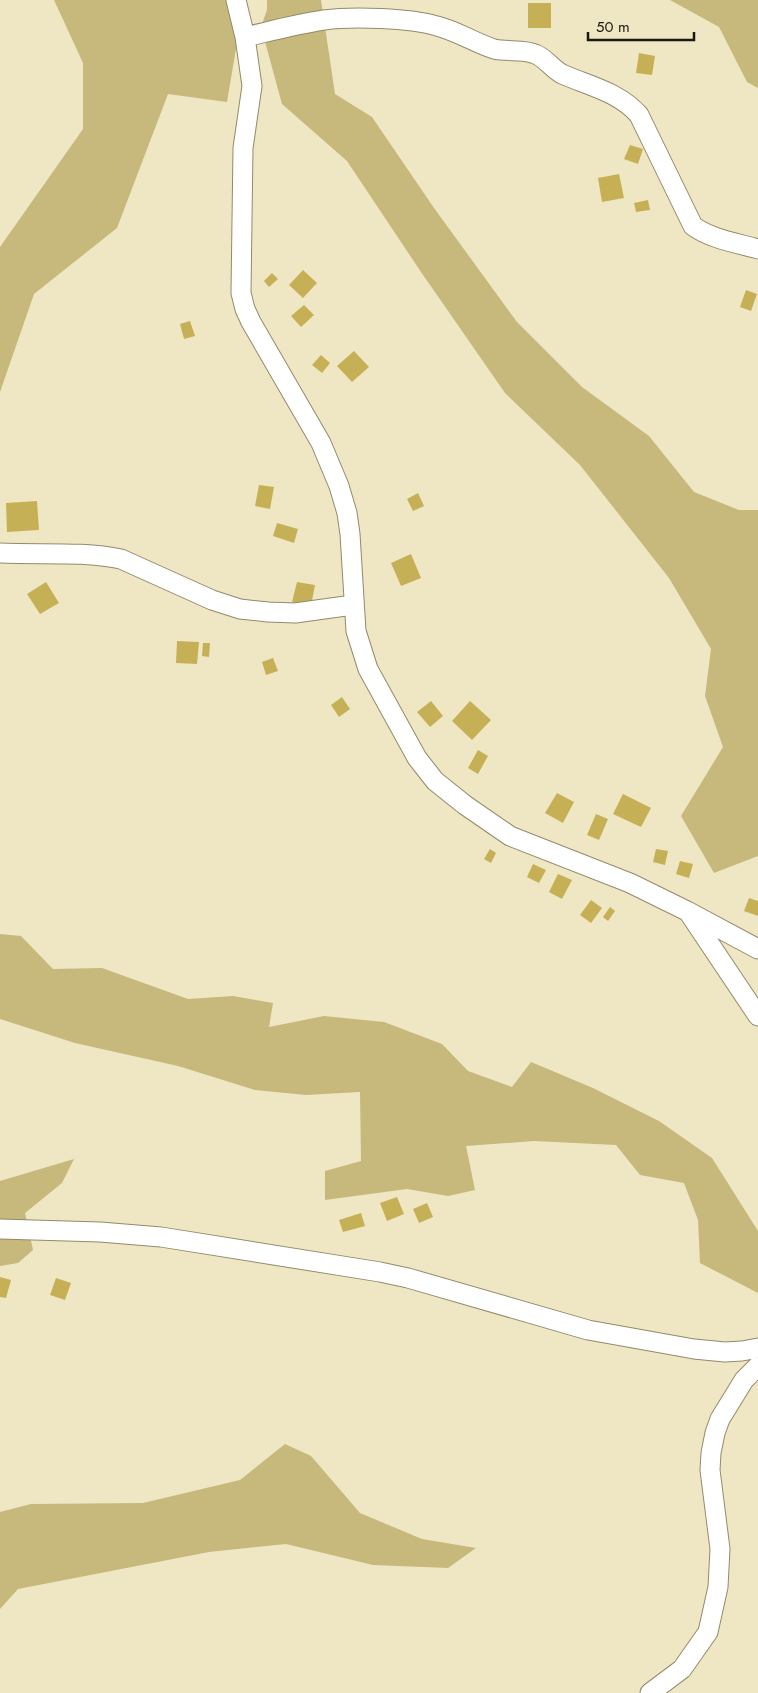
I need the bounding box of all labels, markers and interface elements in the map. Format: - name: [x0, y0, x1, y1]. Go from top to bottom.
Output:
- scale bar: [588, 10, 694, 42]
- text: 50 m: [596, 16, 630, 38]

